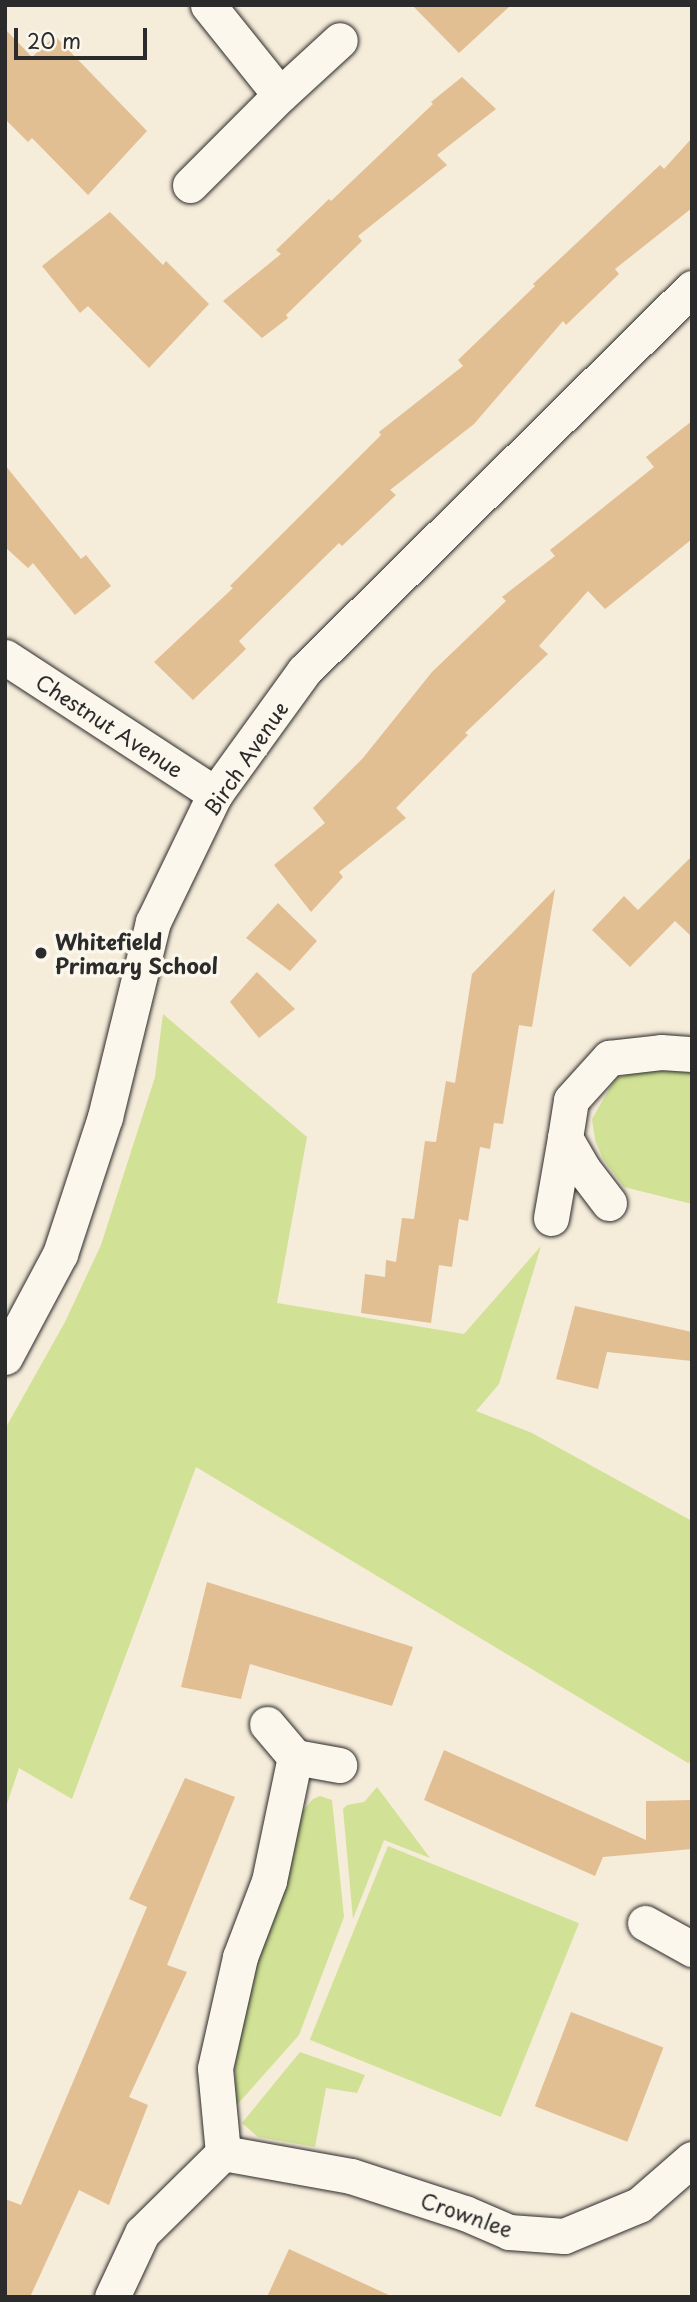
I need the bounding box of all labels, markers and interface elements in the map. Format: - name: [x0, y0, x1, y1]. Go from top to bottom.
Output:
- scale bar: [18, 14, 150, 58]
- text: 20 m: [27, 24, 81, 56]
- street label: Chestnut Avenue: [33, 669, 187, 781]
- street label: Birch Avenue: [198, 696, 292, 820]
- place label: Whitefield Primary School: [55, 928, 218, 978]
- marker: Whitefield Primary School: [33, 945, 49, 961]
- street label: Crownlee: [418, 2187, 516, 2241]

